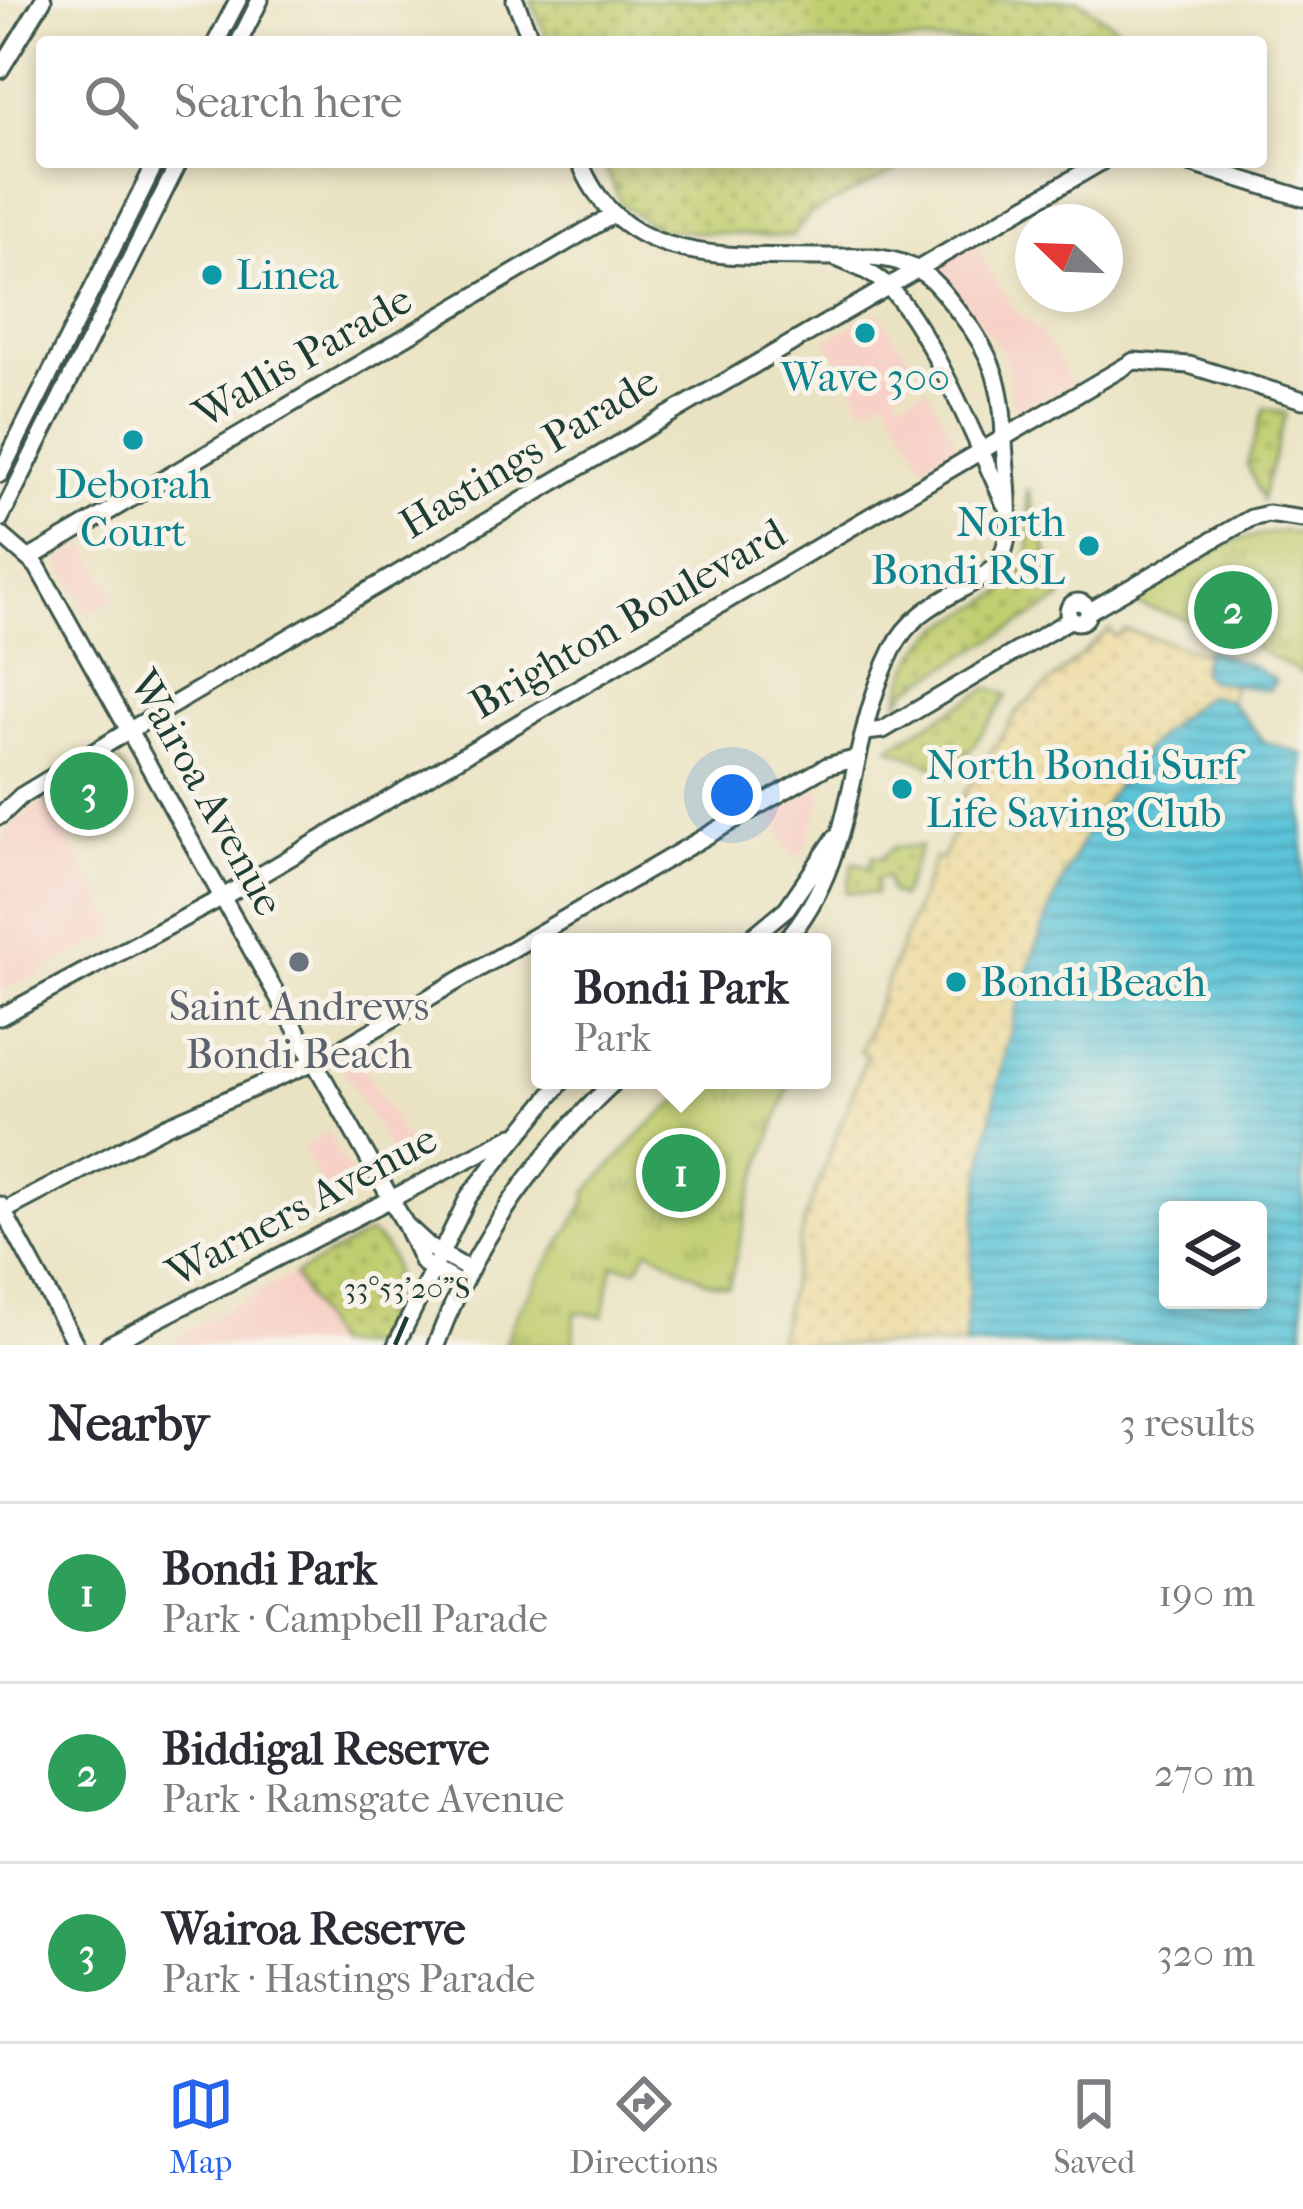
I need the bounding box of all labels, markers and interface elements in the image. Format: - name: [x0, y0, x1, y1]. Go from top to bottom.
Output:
- search box: [36, 36, 1267, 168]
- icon: search: [78, 69, 144, 135]
- text: Search here: [174, 76, 402, 129]
- north arrow: [1015, 204, 1123, 312]
- place label: Linea: [236, 251, 339, 300]
- marker: Linea: [199, 262, 225, 288]
- street label: Wallis Parade: [185, 275, 421, 440]
- marker: Wave 300: [852, 320, 878, 346]
- place label: Wave 300: [779, 353, 950, 402]
- street label: Hastings Parade: [391, 357, 667, 549]
- marker: Deborah Court: [120, 427, 146, 453]
- place label: Deborah Court: [55, 460, 212, 557]
- place label: North Bondi RSL: [871, 498, 1066, 595]
- street label: Brighton Boulevard: [461, 508, 796, 729]
- marker: North Bondi RSL: [1076, 533, 1102, 559]
- pin: 2: [1194, 565, 1272, 655]
- street label: Wairoa Avenue: [118, 661, 294, 924]
- place label: North Bondi Surf Life Saving Club: [926, 741, 1246, 838]
- pin: 3: [50, 746, 128, 836]
- your location: [702, 765, 762, 825]
- marker: North Bondi Surf Life Saving Club: [889, 776, 915, 802]
- popup: [531, 933, 831, 1089]
- marker: Saint Andrews Bondi Beach: [286, 949, 312, 975]
- place label: Bondi Beach: [980, 958, 1207, 1007]
- text: Bondi Park: [574, 962, 788, 1015]
- marker: Bondi Beach: [943, 969, 969, 995]
- place label: Saint Andrews Bondi Beach: [169, 982, 429, 1079]
- text: Park: [574, 1015, 651, 1061]
- street label: Warners Avenue: [158, 1114, 445, 1298]
- pin: 1: [642, 1128, 720, 1218]
- map controls: [1159, 1201, 1267, 1309]
- button: layers: [1159, 1201, 1267, 1309]
- text: 33°53'20"S: [344, 1271, 470, 1306]
- text: Nearby: [48, 1393, 209, 1453]
- text: 3 results: [1120, 1400, 1255, 1446]
- text: Bondi Park: [162, 1543, 377, 1596]
- text: 1: [80, 1570, 94, 1616]
- text: 190 m: [1158, 1570, 1255, 1616]
- text: Park · Campbell Parade: [162, 1596, 548, 1642]
- text: Biddigal Reserve: [162, 1723, 490, 1776]
- text: 2: [77, 1750, 97, 1796]
- text: 270 m: [1154, 1750, 1255, 1796]
- text: Park · Ramsgate Avenue: [162, 1776, 564, 1822]
- text: Wairoa Reserve: [162, 1903, 466, 1956]
- text: 3: [79, 1930, 95, 1976]
- text: 320 m: [1157, 1930, 1255, 1976]
- text: Park · Hastings Parade: [162, 1956, 535, 2002]
- tab: Map: [168, 2071, 234, 2182]
- tab: Directions: [569, 2071, 718, 2182]
- tab: Saved: [1053, 2071, 1135, 2182]

